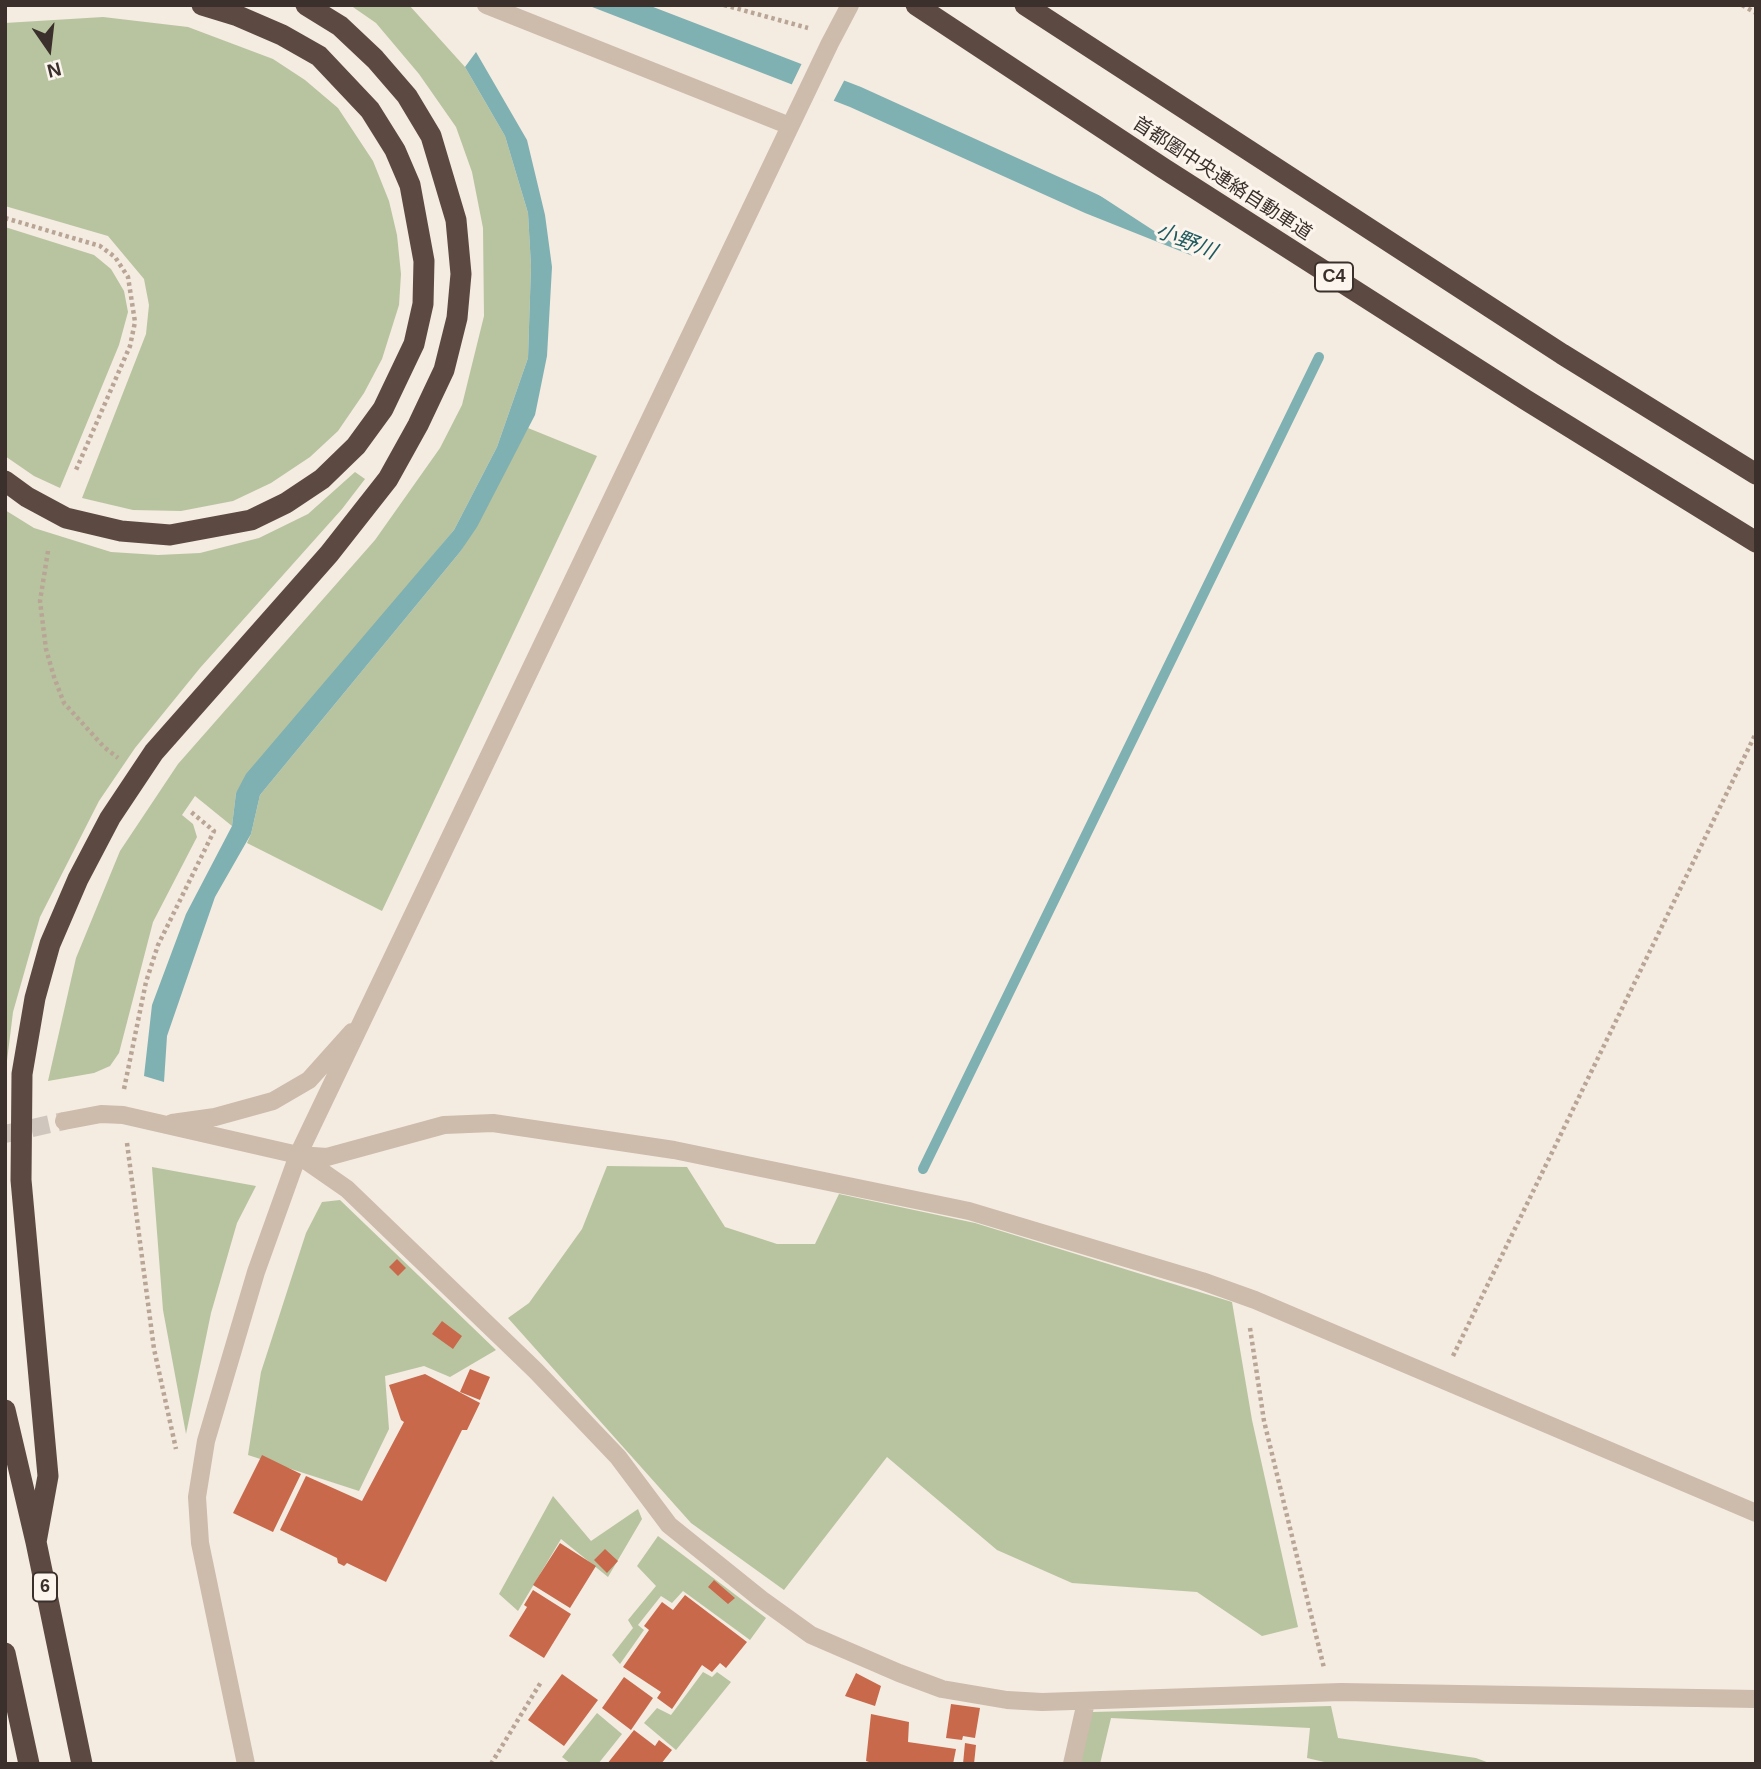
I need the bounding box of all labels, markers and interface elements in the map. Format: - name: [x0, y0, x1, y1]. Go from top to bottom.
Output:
- north arrow: [14, 14, 84, 84]
- text: N: [45, 58, 63, 82]
- street label: 首都圏中央連絡自動車道: [1128, 113, 1316, 245]
- water label: 小野川: [1152, 219, 1220, 265]
- road number: C4: [1315, 262, 1353, 292]
- road number: 6: [33, 1572, 57, 1602]

